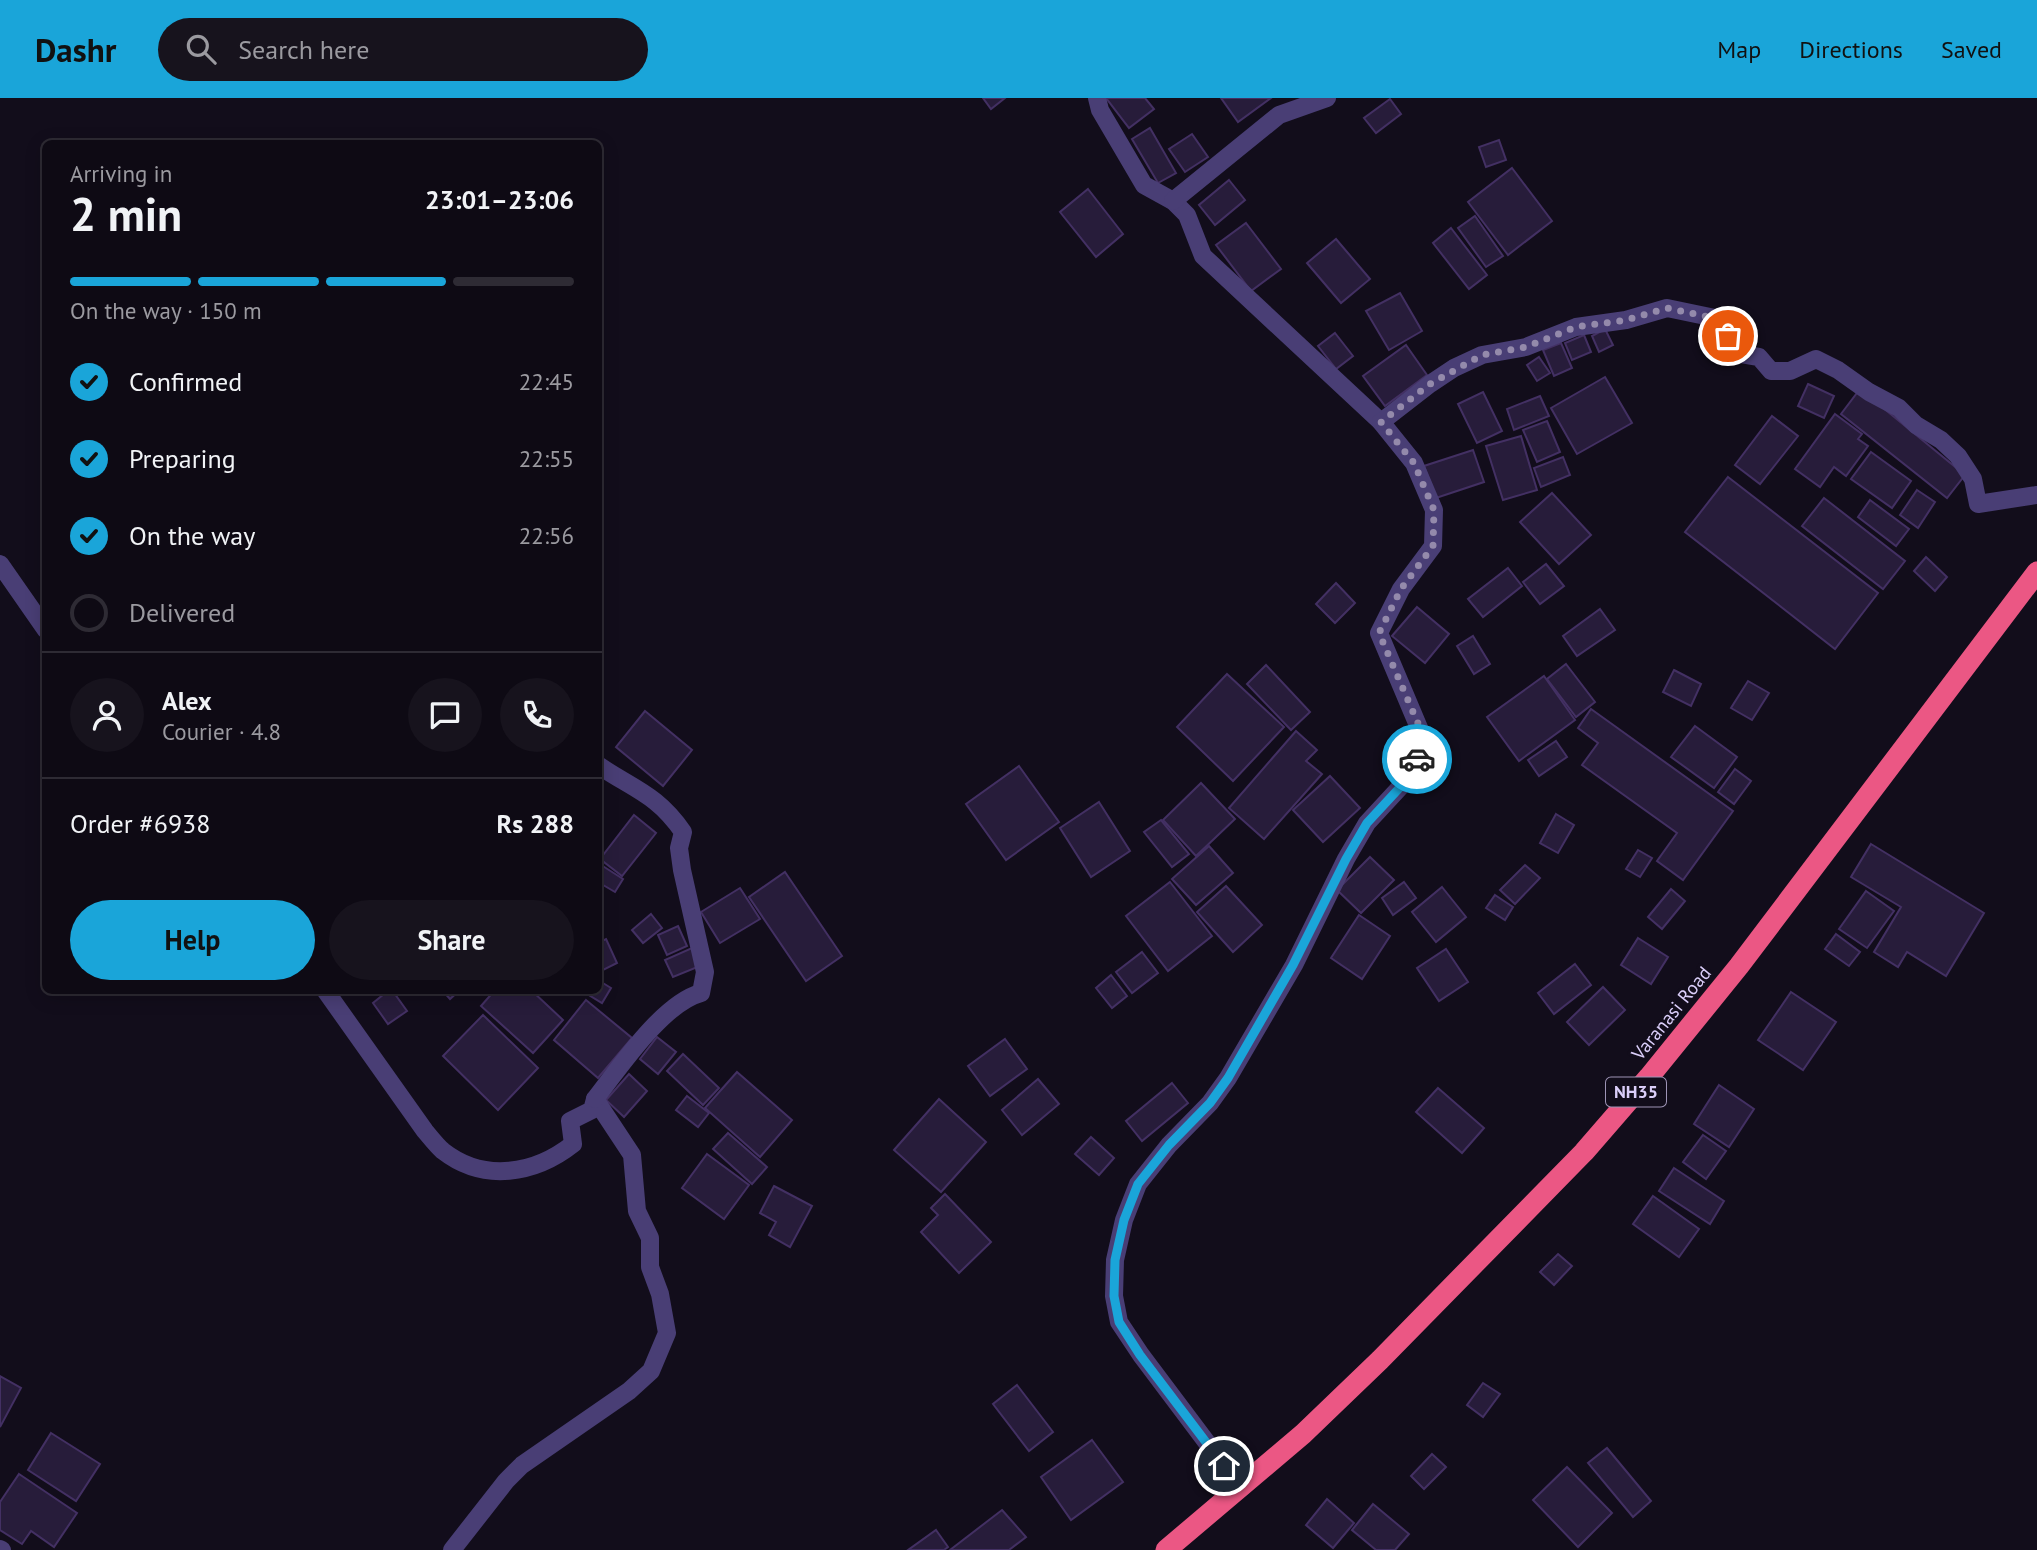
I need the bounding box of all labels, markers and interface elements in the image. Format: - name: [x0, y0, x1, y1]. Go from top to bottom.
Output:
- search box: [158, 18, 648, 81]
- text: Dashr: [35, 28, 116, 71]
- icon: search: [182, 30, 220, 68]
- text: Search here: [238, 33, 369, 66]
- text: Map: [1717, 34, 1761, 65]
- text: Directions: [1799, 34, 1903, 65]
- text: Saved: [1941, 34, 2002, 65]
- text: Arriving in: [70, 159, 172, 188]
- text: 23:01–23:06: [425, 183, 574, 216]
- text: 2 min: [70, 184, 182, 244]
- text: On the way · 150 m: [70, 296, 262, 325]
- pin: [1698, 306, 1758, 366]
- icon: bag: [1709, 317, 1747, 355]
- icon: check: [70, 363, 108, 401]
- text: Confirmed: [129, 365, 242, 398]
- text: 22:45: [519, 367, 574, 396]
- icon: check: [70, 440, 108, 478]
- text: Preparing: [129, 442, 236, 475]
- text: 22:55: [519, 444, 574, 473]
- icon: check: [70, 517, 108, 555]
- text: On the way: [129, 519, 255, 552]
- text: 22:56: [519, 521, 574, 550]
- text: Delivered: [129, 596, 235, 629]
- button: person: [70, 678, 144, 752]
- button: chat: [408, 678, 482, 752]
- button: phone: [500, 678, 574, 752]
- text: Alex: [162, 684, 212, 717]
- text: Courier · 4.8: [162, 717, 281, 746]
- courier: [1382, 724, 1452, 794]
- icon: car: [1398, 740, 1436, 778]
- text: Order #6938: [70, 807, 210, 840]
- text: Rs 288: [497, 807, 574, 840]
- button: Help: [70, 900, 315, 980]
- button: Share: [329, 900, 574, 980]
- street label: Varanasi Road: [1625, 961, 1716, 1065]
- road number: NH35: [1606, 1077, 1666, 1107]
- pin: [1194, 1436, 1254, 1496]
- icon: home: [1205, 1447, 1243, 1485]

